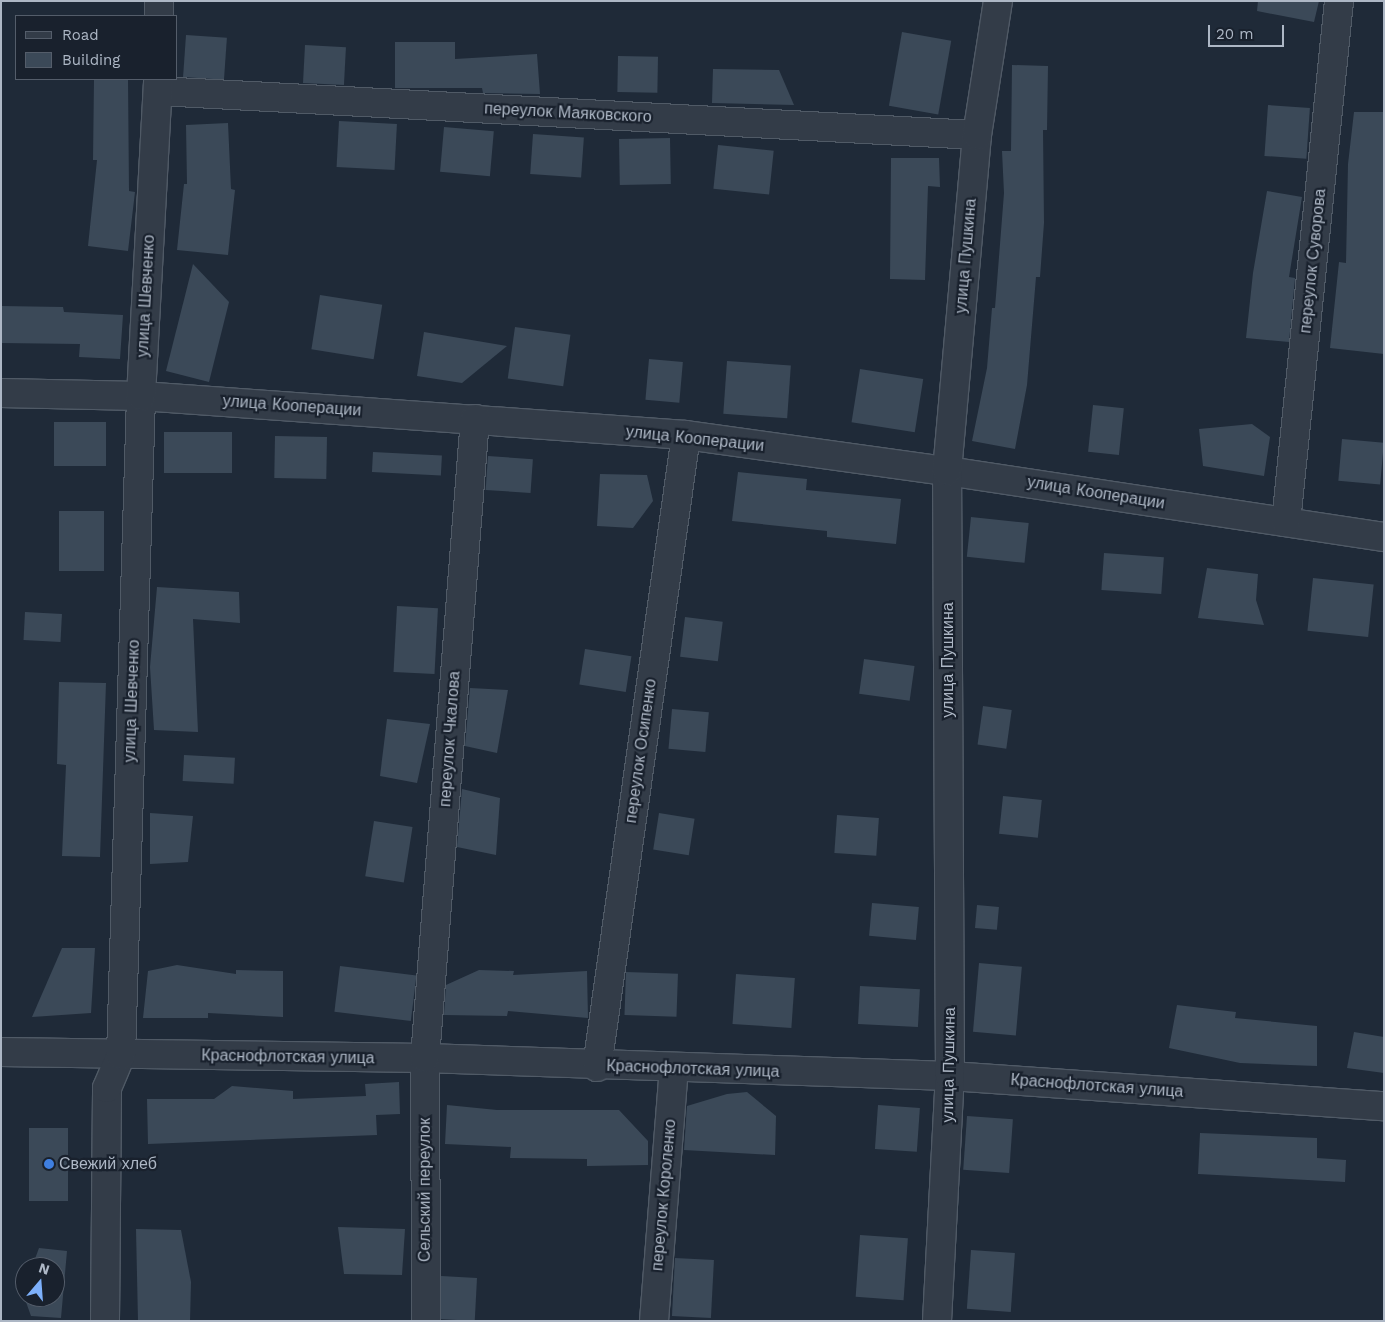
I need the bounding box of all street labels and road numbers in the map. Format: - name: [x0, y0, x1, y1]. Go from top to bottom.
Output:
- street label: переулок Маяковского: [484, 99, 652, 127]
- street label: переулок Суворова: [1296, 188, 1330, 334]
- street label: улица Пушкина: [951, 198, 981, 314]
- street label: улица Шевченко: [133, 234, 159, 358]
- street label: улица Кооперации: [222, 392, 362, 420]
- street label: улица Кооперации: [625, 422, 765, 456]
- street label: улица Кооперации: [1026, 473, 1166, 513]
- street label: улица Пушкина: [938, 602, 958, 718]
- street label: улица Шевченко: [120, 639, 144, 763]
- street label: переулок Чкалова: [436, 670, 464, 808]
- street label: переулок Осипенко: [621, 678, 661, 824]
- street label: улица Пушкина: [938, 1007, 960, 1123]
- street label: Краснофлотская улица: [201, 1046, 375, 1068]
- street label: Краснофлотская улица: [606, 1056, 780, 1082]
- street label: Краснофлотская улица: [1010, 1070, 1184, 1102]
- street label: Сельский переулок: [415, 1118, 435, 1262]
- street label: переулок Короленко: [648, 1118, 680, 1272]

